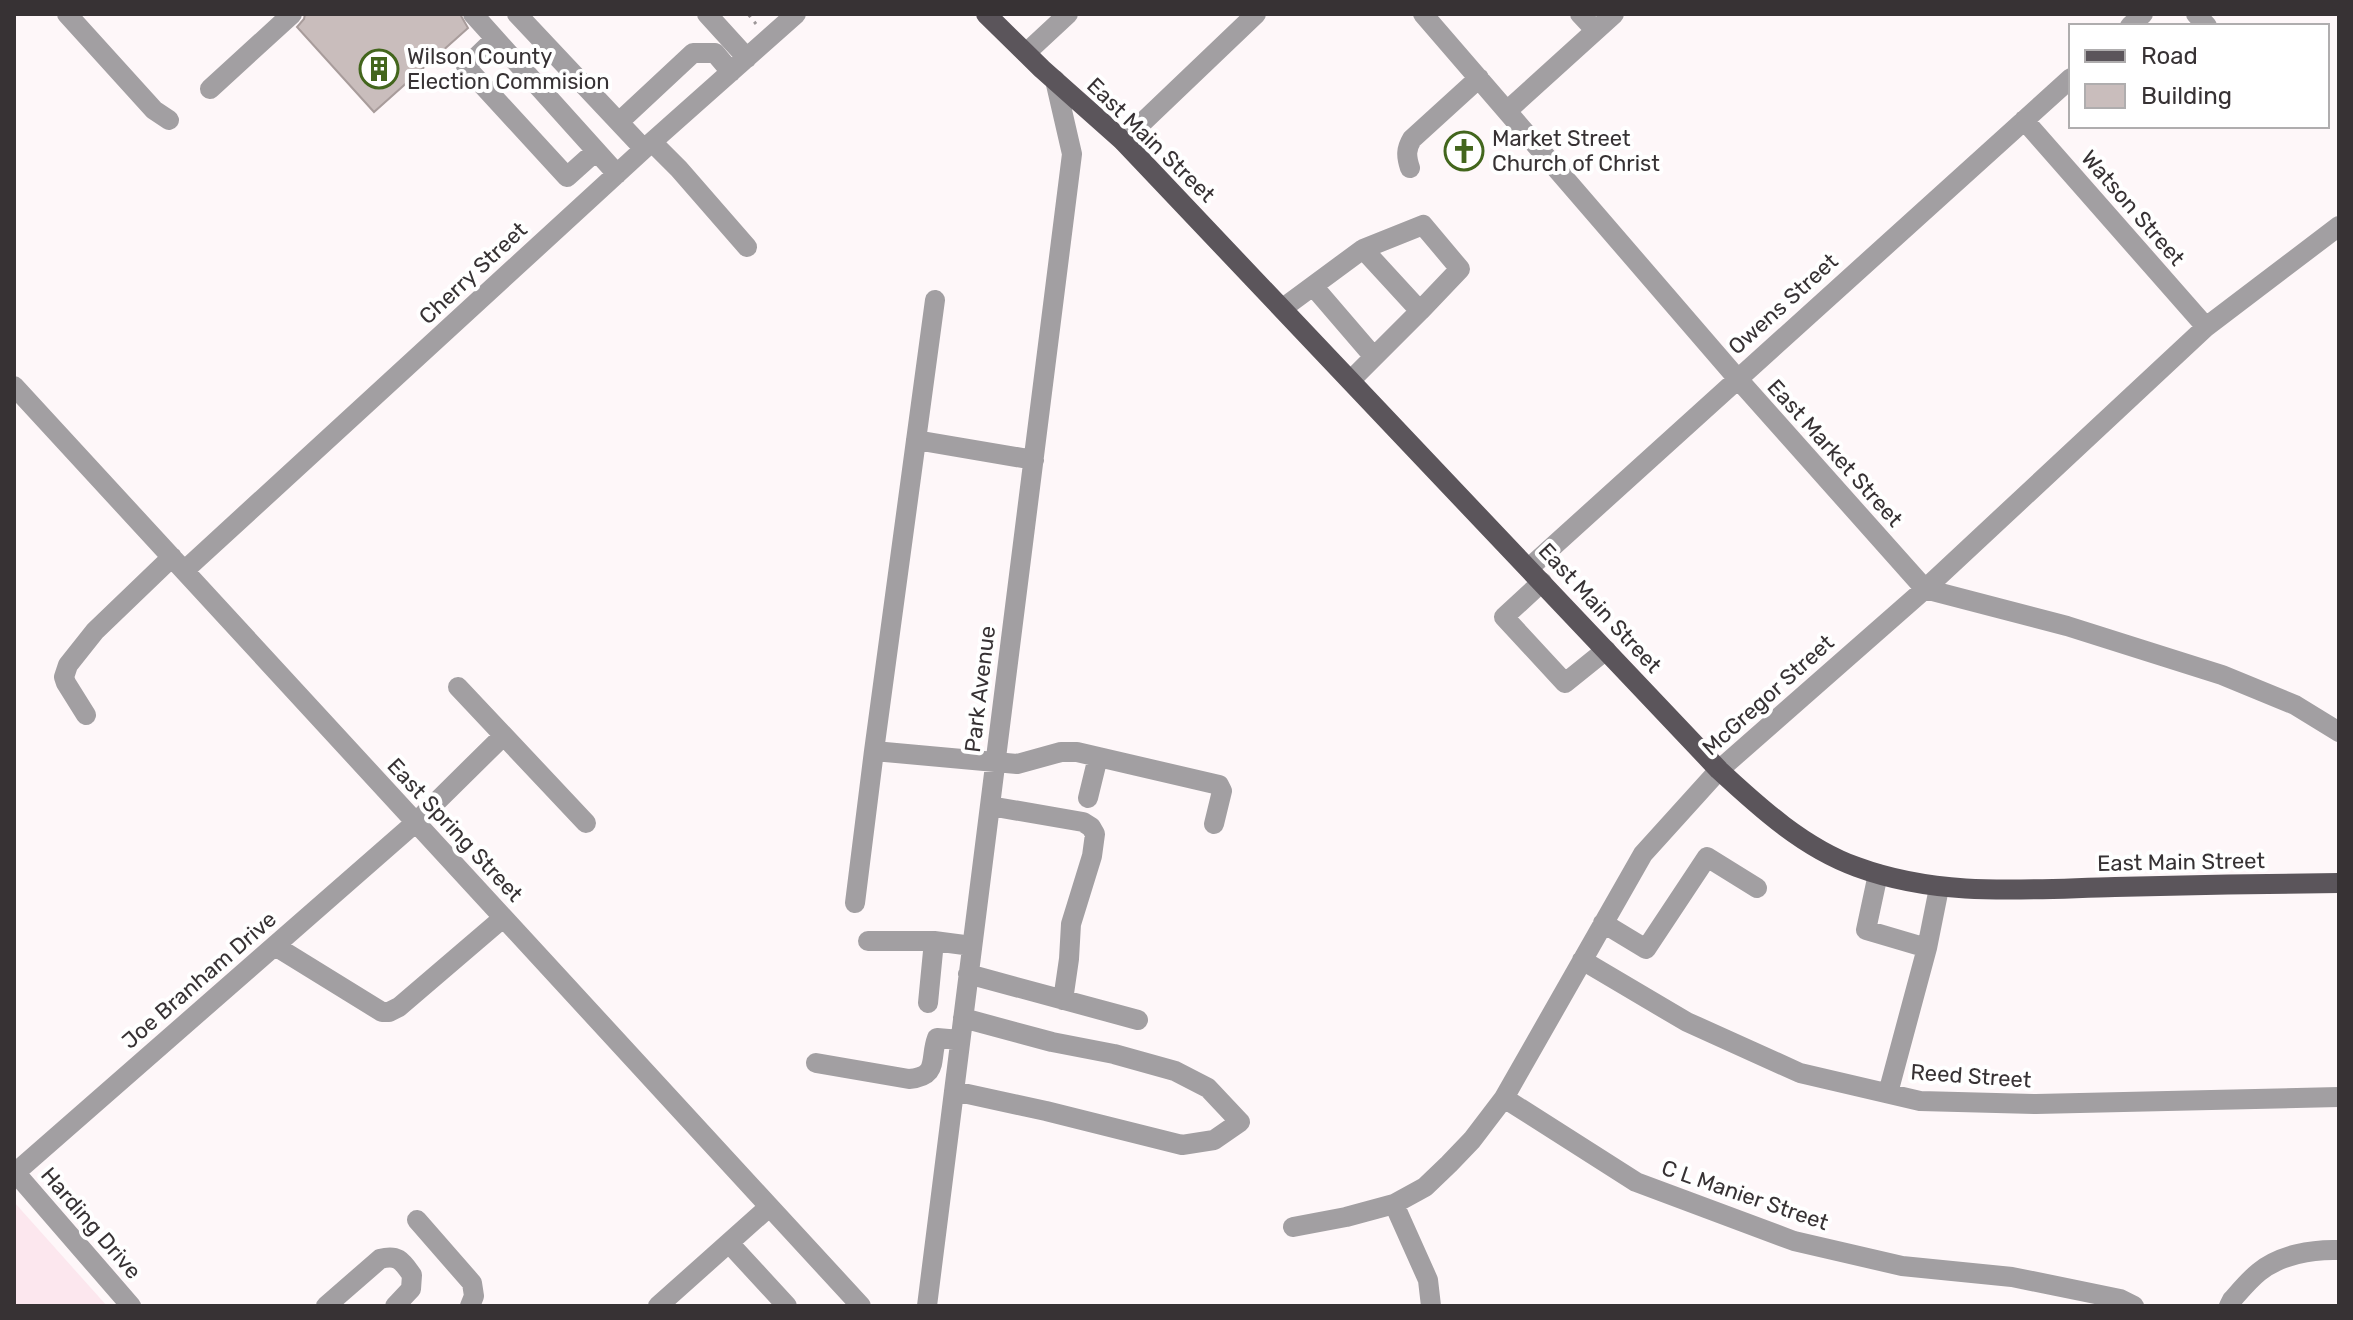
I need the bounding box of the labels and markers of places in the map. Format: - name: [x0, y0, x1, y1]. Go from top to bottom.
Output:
- place label: Wilson County Election Commision: [407, 43, 610, 95]
- building icon: Wilson County Election Commision: [358, 48, 400, 90]
- place label: Market Street Church of Christ: [1492, 125, 1660, 177]
- church icon: Market Street Church of Christ: [1443, 130, 1485, 172]

